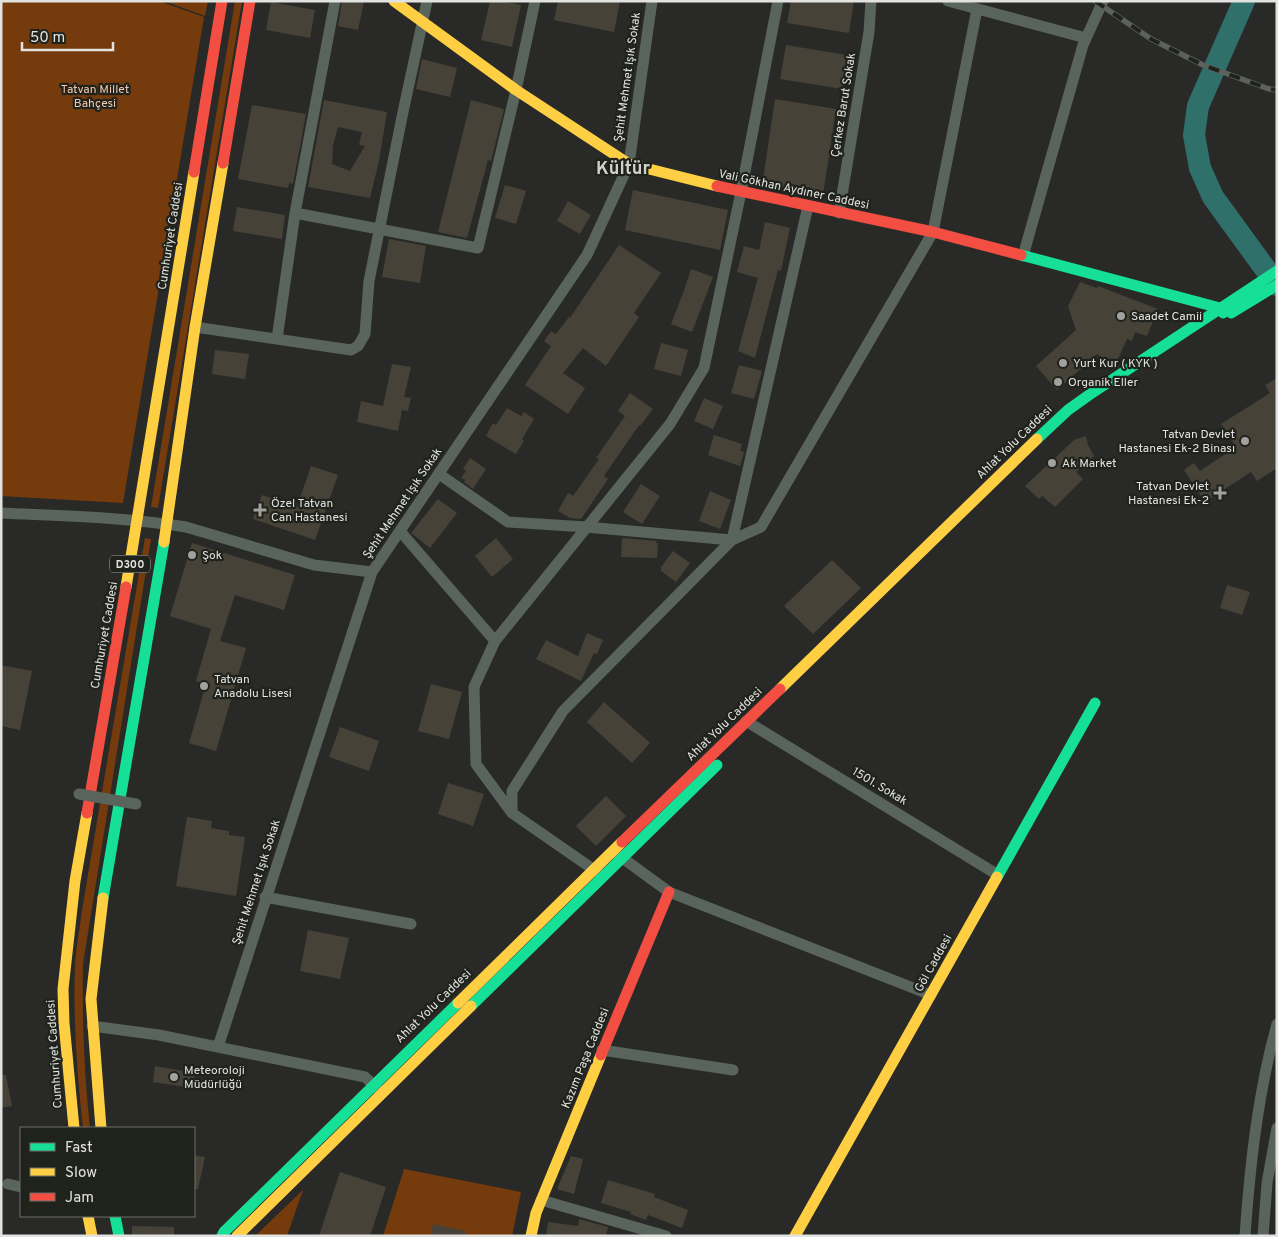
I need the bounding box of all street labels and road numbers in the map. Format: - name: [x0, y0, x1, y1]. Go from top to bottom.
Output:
- street label: Şehit Mehmet Işık Sokak: [611, 11, 645, 143]
- street label: Çerkez Barut Sokak: [828, 52, 860, 159]
- street label: Vali Gökhan Aydıner Caddesi: [717, 166, 871, 214]
- street label: Cumhuriyet Caddesi: [155, 181, 187, 291]
- street label: Ahlat Yolu Caddesi: [973, 402, 1056, 483]
- street label: Şehit Mehmet Işık Sokak: [360, 445, 446, 562]
- road number: D300: [110, 556, 150, 572]
- street label: Cumhuriyet Caddesi: [88, 580, 122, 690]
- street label: Ahlat Yolu Caddesi: [683, 684, 766, 765]
- street label: 1501. Sokak: [849, 764, 910, 810]
- street label: Şehit Mehmet Işık Sokak: [229, 817, 285, 947]
- street label: Göl Caddesi: [911, 932, 956, 995]
- street label: Ahlat Yolu Caddesi: [392, 966, 475, 1047]
- street label: Cumhuriyet Caddesi: [43, 999, 67, 1109]
- street label: Kazım Paşa Caddesi: [558, 1006, 613, 1111]

